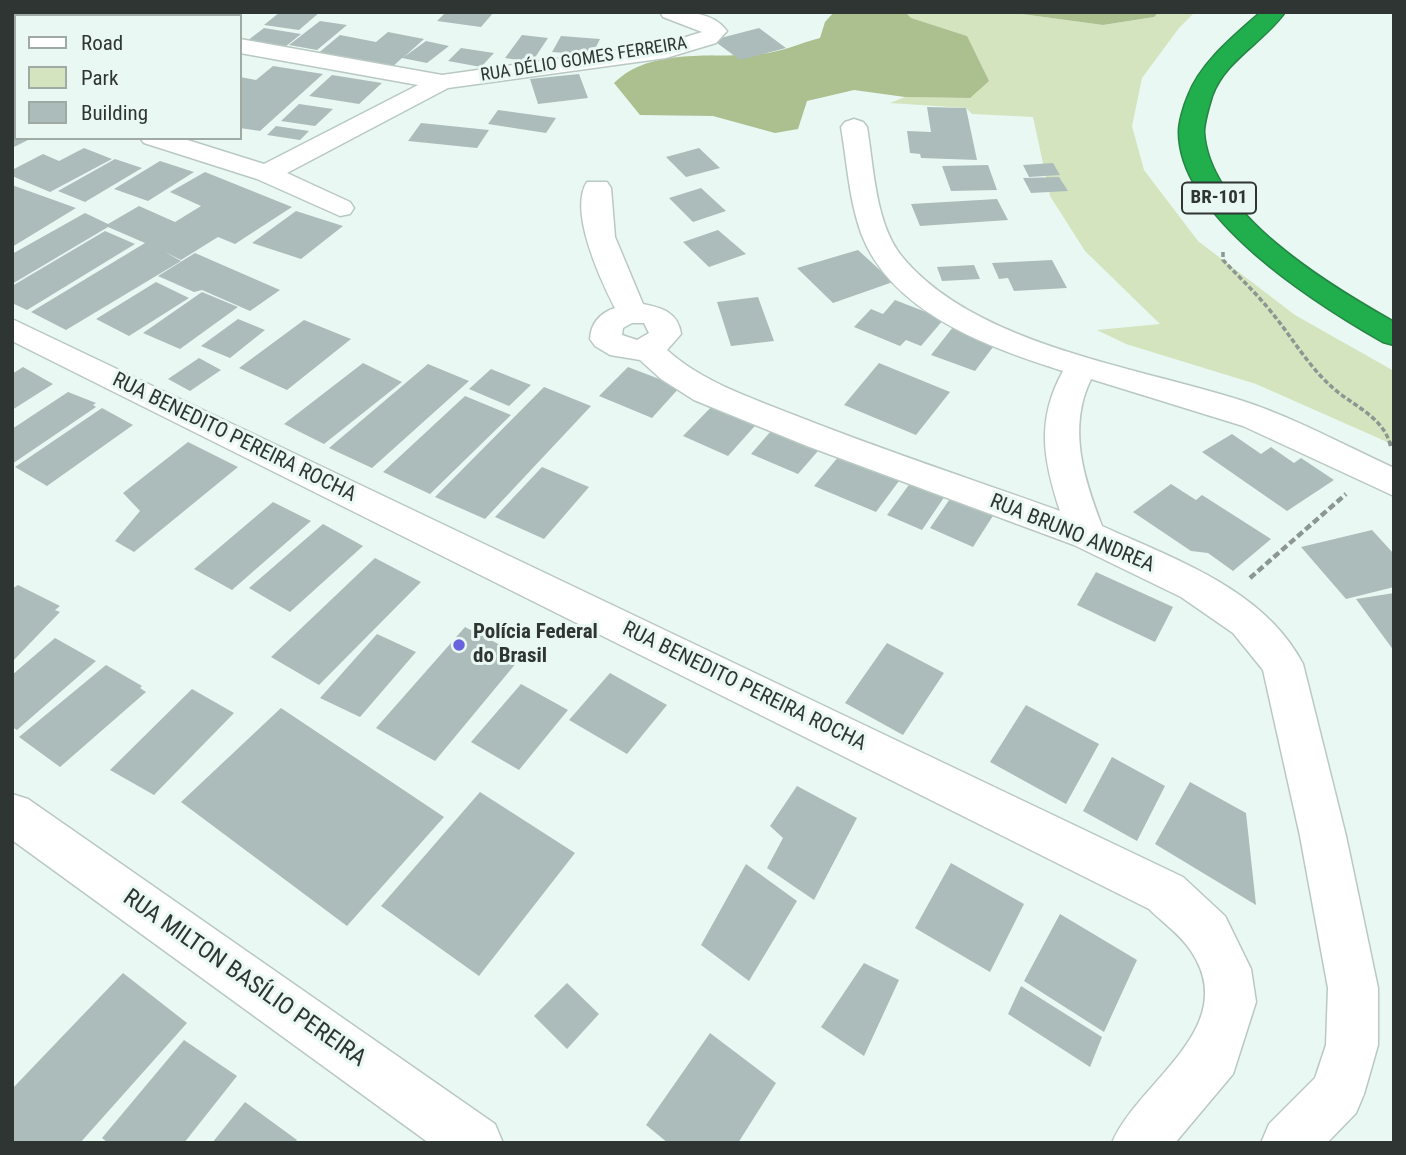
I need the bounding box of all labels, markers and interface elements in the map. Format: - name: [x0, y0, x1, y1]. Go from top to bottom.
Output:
- legend: [14, 14, 242, 140]
- text: Road: [81, 31, 123, 55]
- street label: RUA DÉLIO GOMES FERREIRA: [479, 33, 689, 87]
- text: Park: [81, 66, 118, 90]
- text: Building: [81, 101, 148, 125]
- road number: BR-101: [1182, 182, 1256, 214]
- street label: RUA BENEDITO PEREIRA ROCHA: [108, 368, 360, 508]
- street label: RUA BRUNO ANDREA: [986, 489, 1158, 579]
- street label: RUA BENEDITO PEREIRA ROCHA: [618, 617, 870, 757]
- place label: Polícia Federal do Brasil: [473, 620, 598, 670]
- marker: Polícia Federal do Brasil: [451, 637, 467, 653]
- street label: RUA MILTON BASÍLIO PEREIRA: [117, 884, 371, 1074]

